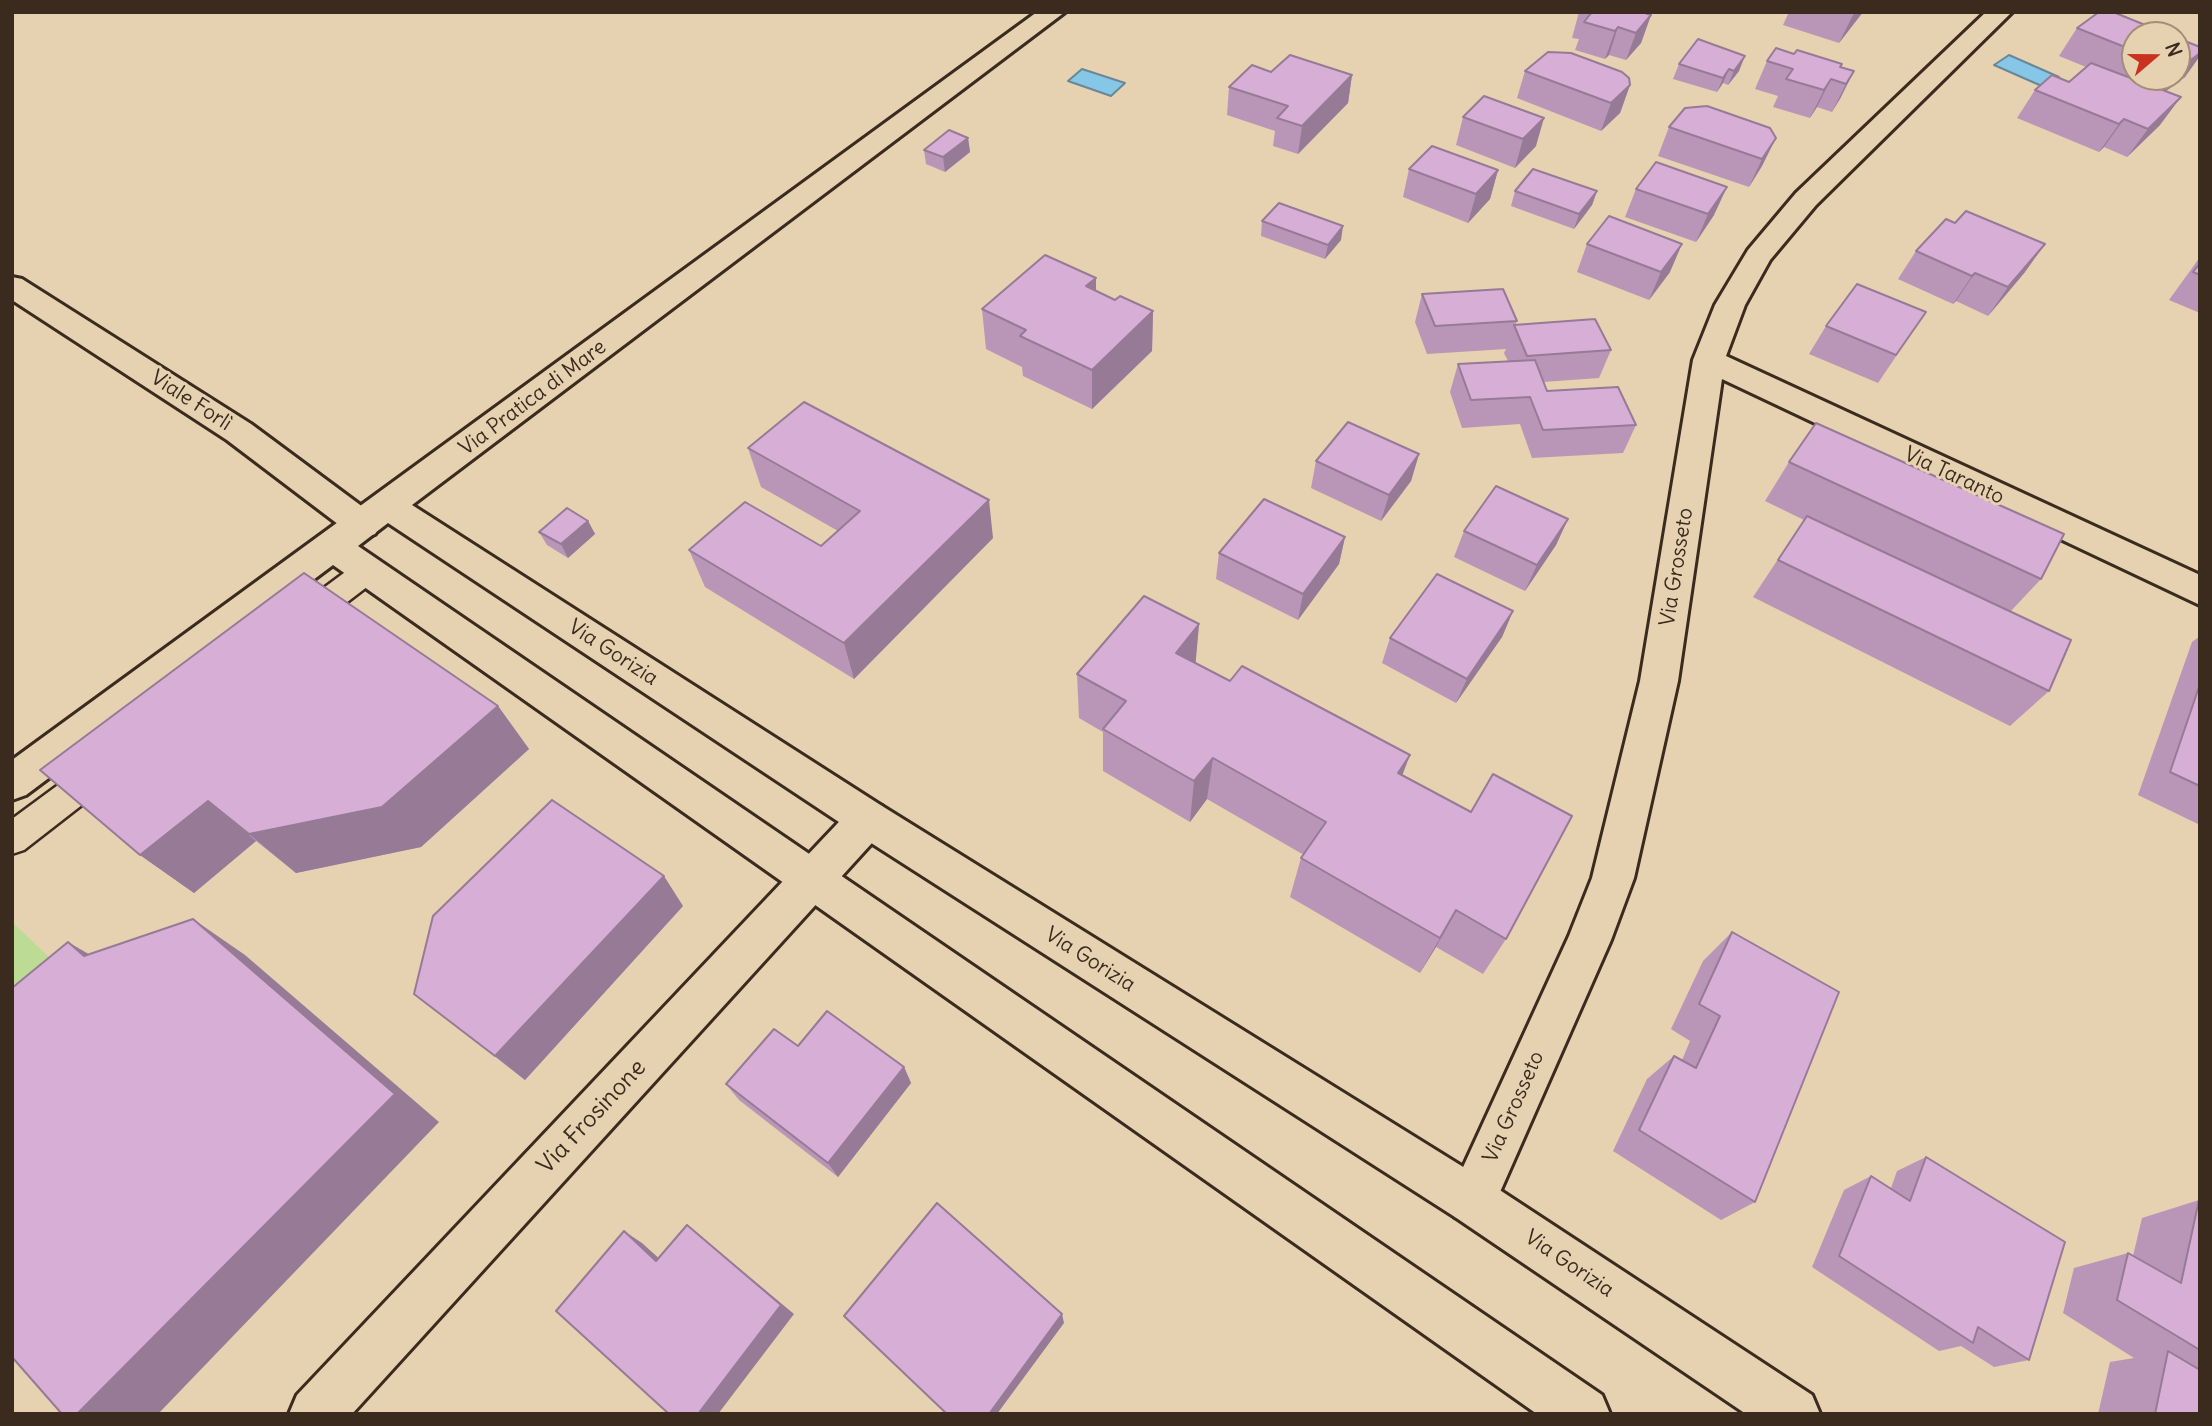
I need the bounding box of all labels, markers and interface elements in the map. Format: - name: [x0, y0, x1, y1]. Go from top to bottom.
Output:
- north arrow: [2121, 21, 2191, 91]
- text: N: [2160, 39, 2187, 60]
- street label: Via Pratica di Mare: [455, 335, 611, 461]
- street label: Viale Forlì: [146, 365, 236, 437]
- street label: Via Taranto: [1900, 442, 2008, 510]
- street label: Via Grosseto: [1655, 506, 1699, 628]
- street label: Via Gorizia: [563, 615, 663, 691]
- street label: Via Gorizia: [1040, 922, 1140, 998]
- street label: Via Grosseto: [1478, 1047, 1550, 1167]
- street label: Via Frosinone: [532, 1054, 652, 1180]
- street label: Via Gorizia: [1520, 1225, 1618, 1303]

